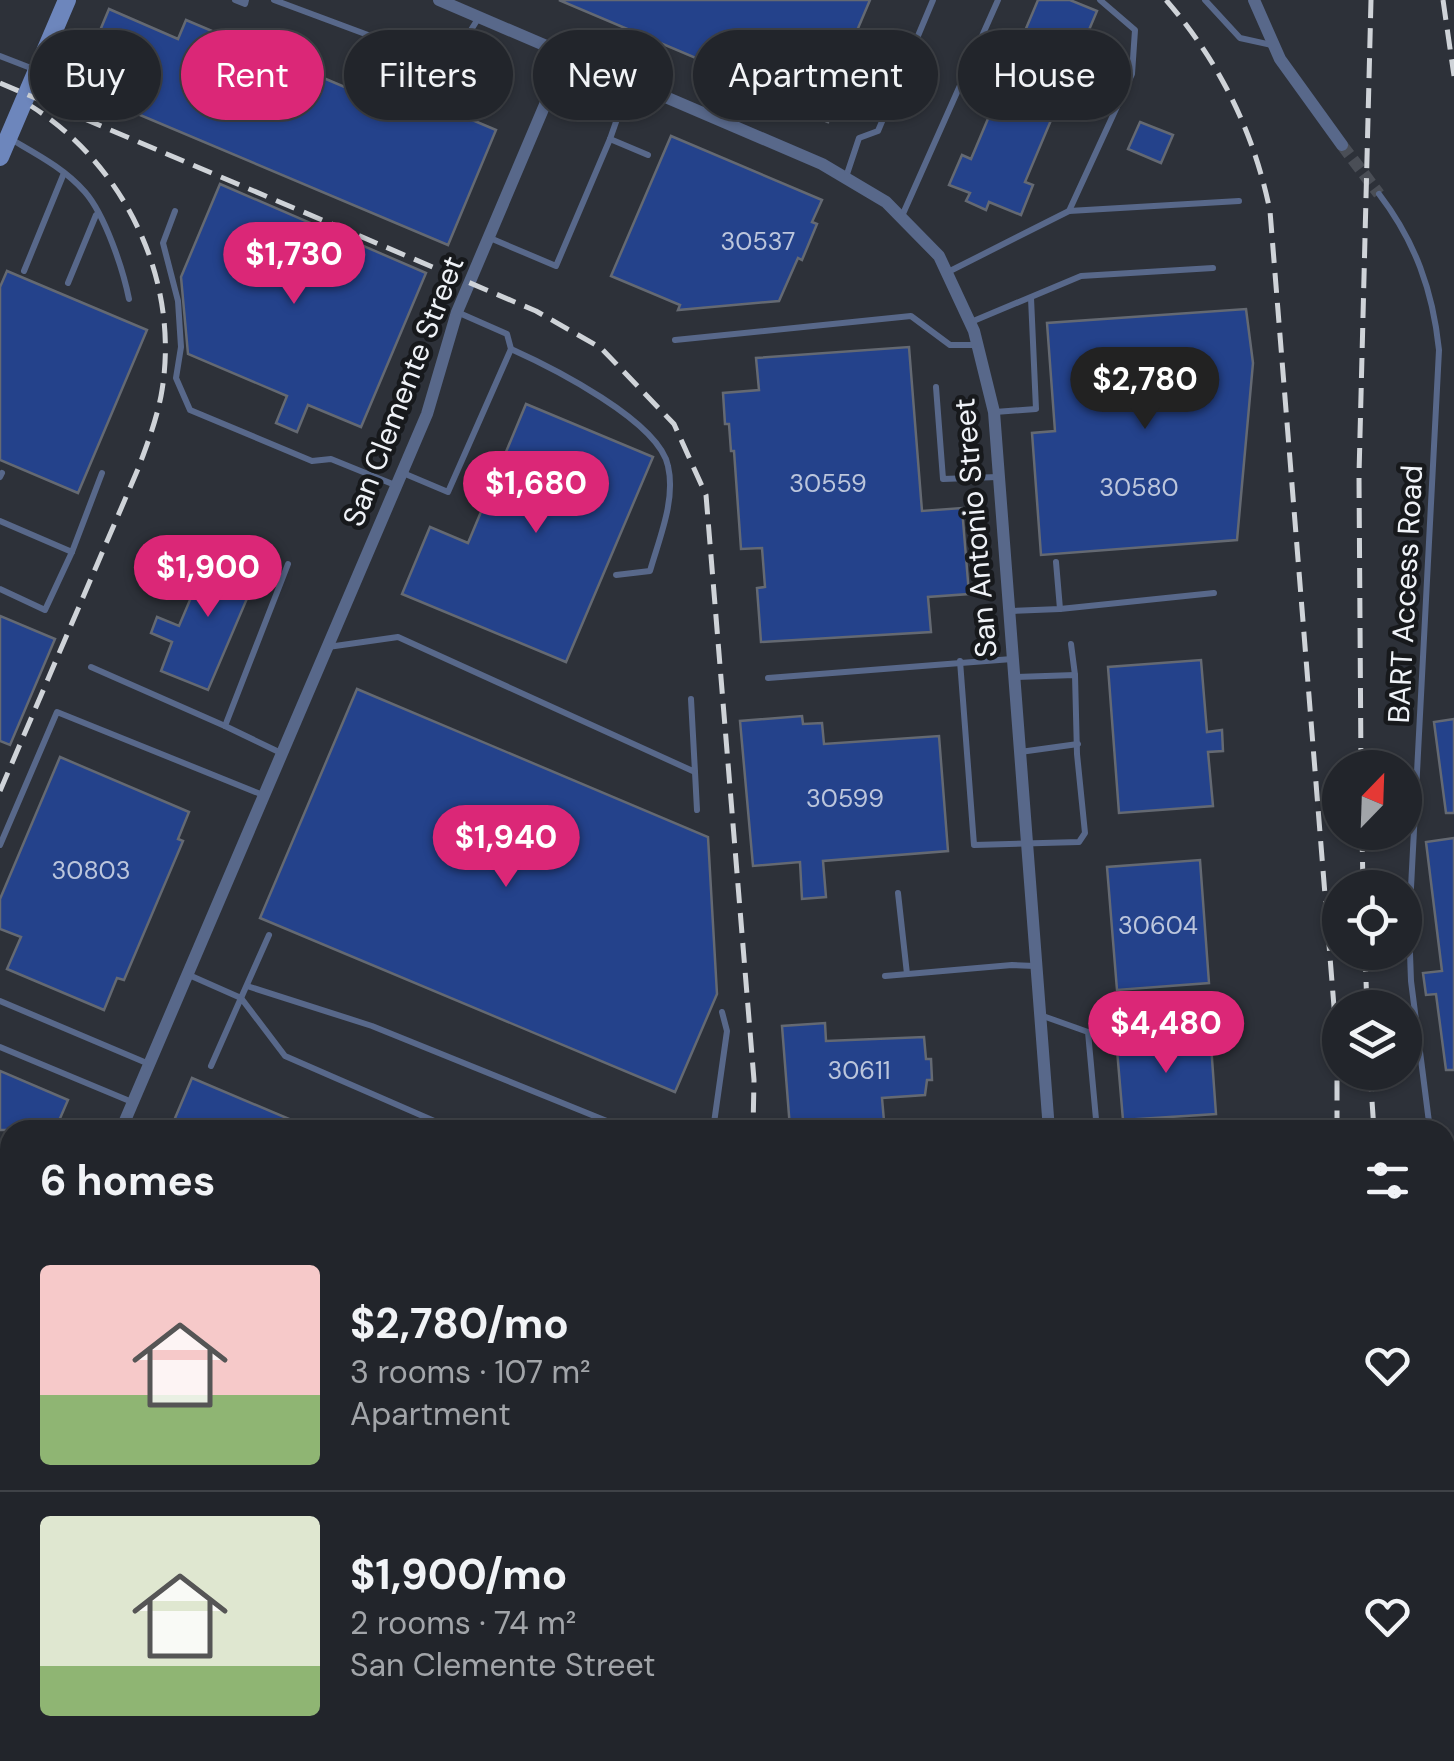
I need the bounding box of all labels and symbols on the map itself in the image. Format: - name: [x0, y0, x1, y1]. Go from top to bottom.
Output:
- pin: $1,730: [213, 222, 375, 307]
- house number: 30537: [721, 225, 795, 258]
- street label: San Clemente Street: [333, 250, 473, 532]
- pin: $2,780: [1064, 347, 1226, 432]
- street label: San Antonio Street: [944, 397, 1006, 659]
- pin: $1,680: [455, 451, 617, 536]
- street label: BART Access Road: [1379, 464, 1431, 724]
- house number: 30559: [789, 467, 867, 500]
- house number: 30580: [1099, 471, 1179, 504]
- pin: $1,900: [127, 535, 289, 620]
- north arrow: [1322, 750, 1422, 850]
- house number: 30599: [806, 782, 884, 815]
- pin: $1,940: [425, 805, 587, 890]
- house number: 30803: [52, 854, 130, 887]
- house number: 30604: [1118, 909, 1198, 942]
- pin: $4,480: [1085, 991, 1247, 1076]
- house number: 30611: [827, 1054, 891, 1087]

